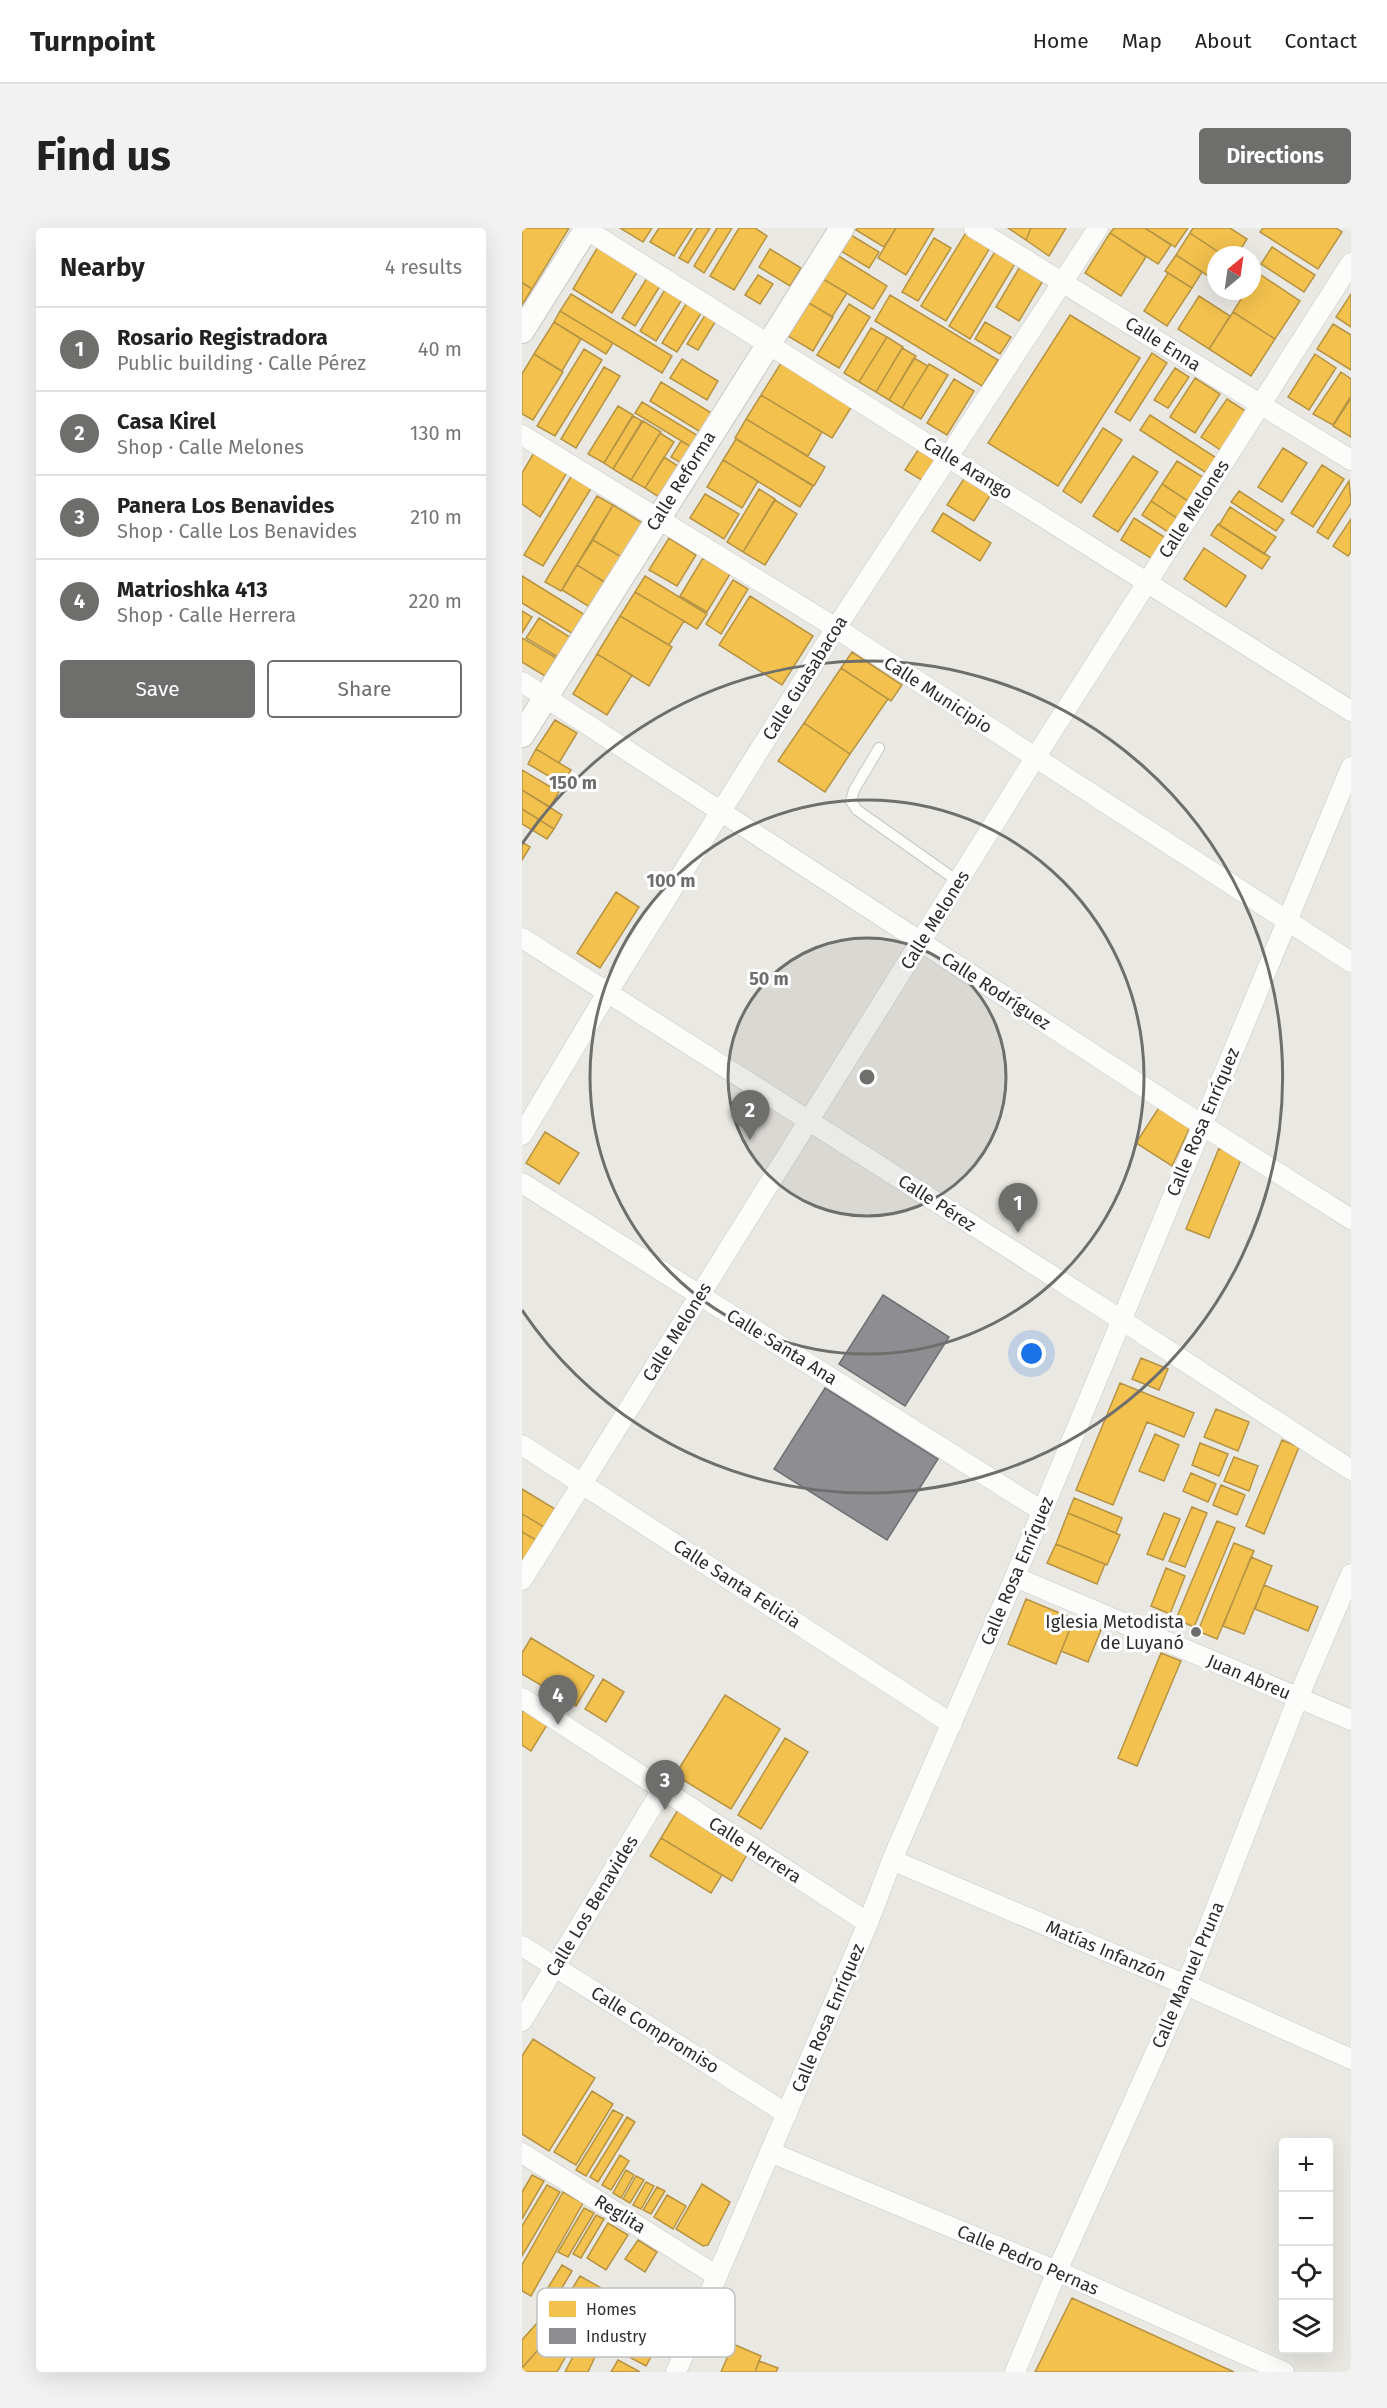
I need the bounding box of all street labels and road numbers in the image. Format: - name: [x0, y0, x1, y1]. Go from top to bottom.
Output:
- street label: Calle Enna: [1121, 312, 1205, 376]
- street label: Calle Reforma: [642, 427, 720, 535]
- street label: Calle Arango: [919, 432, 1017, 504]
- street label: Calle Melones: [1154, 456, 1234, 562]
- street label: Calle Guasabacoa: [758, 612, 852, 744]
- street label: Calle Municipio: [880, 652, 996, 738]
- street label: Calle Melones: [896, 866, 974, 974]
- street label: Calle Rodríguez: [937, 948, 1055, 1035]
- street label: Calle Rosa Enríquez: [1162, 1044, 1244, 1200]
- street label: Calle Pérez: [894, 1170, 980, 1236]
- street label: Calle Melones: [638, 1278, 716, 1386]
- street label: Calle Santa Ana: [723, 1304, 841, 1390]
- street label: Calle Rosa Enríquez: [976, 1493, 1058, 1649]
- street label: Calle Santa Felicia: [669, 1535, 805, 1633]
- street label: Juan Abreu: [1204, 1650, 1294, 1704]
- street label: Calle Herrera: [705, 1812, 805, 1888]
- street label: Calle Los Benavides: [541, 1832, 643, 1980]
- street label: Calle Manuel Pruna: [1147, 1898, 1229, 2052]
- street label: Matías Infanzón: [1042, 1916, 1170, 1986]
- street label: Calle Rosa Enríquez: [787, 1940, 869, 2096]
- street label: Calle Compromiso: [587, 1982, 723, 2078]
- street label: Reglita: [590, 2190, 650, 2238]
- street label: Calle Pedro Pernas: [954, 2220, 1102, 2300]

